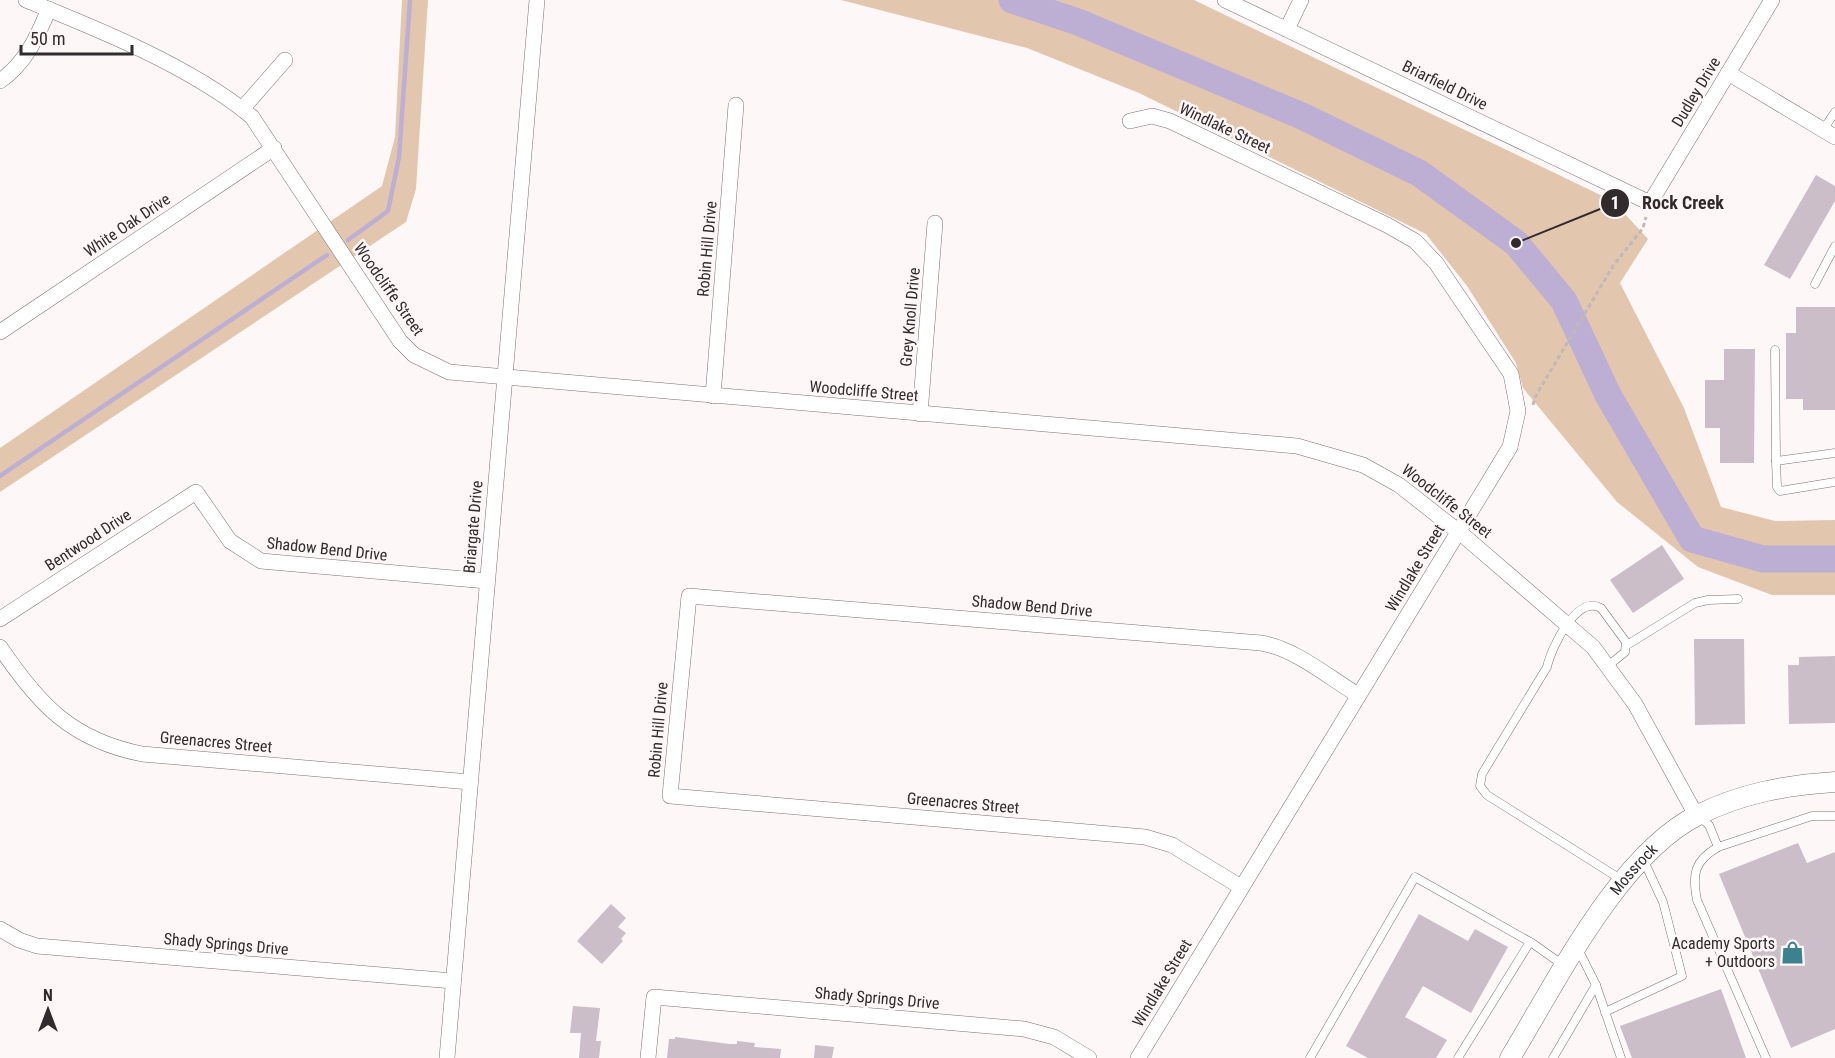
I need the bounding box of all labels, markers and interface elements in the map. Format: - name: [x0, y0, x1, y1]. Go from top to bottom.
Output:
- scale bar: [21, 18, 132, 56]
- text: 50 m: [30, 28, 65, 49]
- street label: Dudley Drive: [1668, 54, 1724, 130]
- street label: Briarfield Drive: [1399, 56, 1491, 114]
- street label: Windlake Street: [1176, 99, 1274, 158]
- callout: Rock Creek: [1600, 185, 1736, 221]
- street label: White Oak Drive: [80, 189, 174, 261]
- text: 1: [1610, 192, 1620, 213]
- text: Rock Creek: [1642, 192, 1724, 213]
- street label: Robin Hill Drive: [693, 200, 721, 298]
- street label: Woodcliffe Street: [350, 239, 428, 339]
- street label: Grey Knoll Drive: [896, 267, 924, 367]
- street label: Woodcliffe Street: [809, 377, 920, 405]
- street label: Woodcliffe Street: [1398, 460, 1496, 542]
- street label: Briargate Drive: [459, 480, 487, 574]
- street label: Bentwood Drive: [41, 505, 135, 575]
- street label: Windlake Street: [1381, 521, 1449, 615]
- street label: Shadow Bend Drive: [266, 533, 388, 565]
- street label: Shadow Bend Drive: [971, 591, 1093, 621]
- street label: Robin Hill Drive: [644, 681, 672, 779]
- street label: Greenacres Street: [159, 728, 273, 756]
- street label: Greenacres Street: [906, 789, 1020, 817]
- street label: Mossrock: [1606, 839, 1662, 899]
- street label: Shady Springs Drive: [163, 929, 289, 959]
- place label: Academy Sports + Outdoors: [1671, 934, 1775, 971]
- street label: Windlake Street: [1128, 936, 1196, 1030]
- shop icon: Academy Sports + Outdoors: [1780, 939, 1806, 965]
- north arrow: [18, 980, 78, 1040]
- street label: Shady Springs Drive: [814, 983, 940, 1013]
- text: N: [43, 986, 53, 1005]

